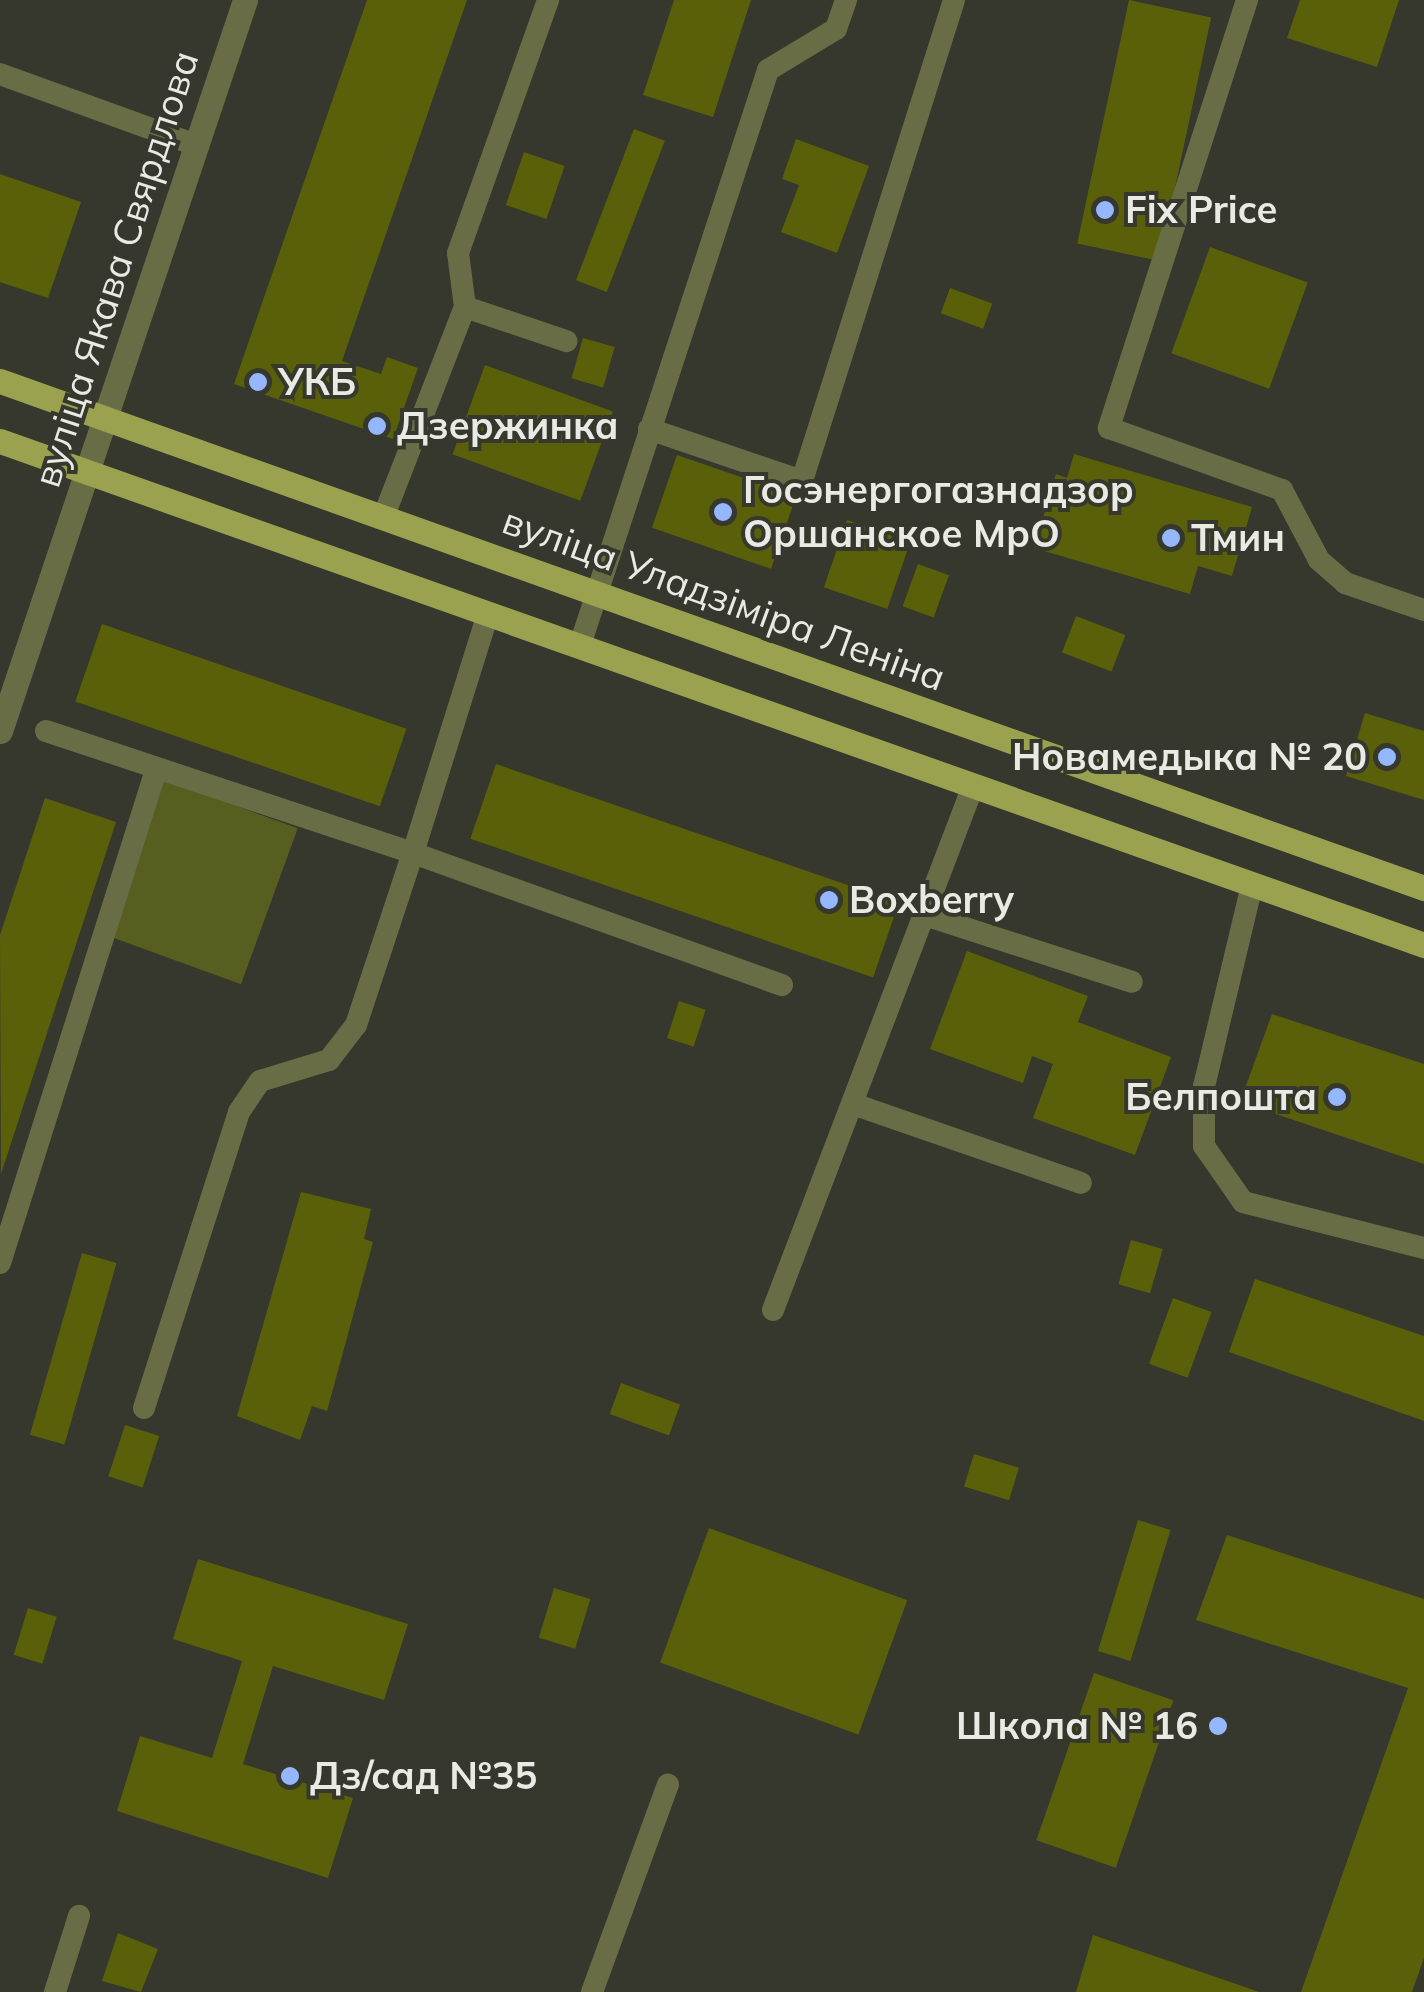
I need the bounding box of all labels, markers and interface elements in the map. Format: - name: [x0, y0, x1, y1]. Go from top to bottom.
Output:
- street label: вуліца Якава Свярдлова: [24, 45, 208, 493]
- place label: Fix Price: [1125, 187, 1277, 233]
- marker: Fix Price: [1094, 199, 1116, 221]
- place label: УКБ: [278, 359, 356, 405]
- marker: УКБ: [247, 371, 269, 393]
- place label: Дзержинка: [397, 403, 619, 449]
- marker: Дзержинка: [366, 415, 388, 437]
- place label: Госэнергогазнадзор Оршанское МрО: [743, 467, 1134, 556]
- street label: вуліца Уладзіміра Леніна: [497, 498, 951, 700]
- marker: Госэнергогазнадзор Оршанское МрО: [712, 501, 734, 523]
- place label: Тмин: [1191, 515, 1285, 561]
- marker: Тмин: [1160, 527, 1182, 549]
- place label: Новамедыка № 20: [1012, 734, 1367, 780]
- marker: Новамедыка № 20: [1376, 746, 1398, 768]
- place label: Boxberry: [849, 877, 1014, 923]
- marker: Boxberry: [818, 889, 840, 911]
- place label: Белпошта: [1125, 1074, 1317, 1120]
- marker: Белпошта: [1326, 1086, 1348, 1108]
- place label: Школа № 16: [956, 1703, 1198, 1749]
- marker: Школа № 16: [1207, 1715, 1229, 1737]
- place label: Дз/сад №35: [310, 1753, 537, 1799]
- marker: Дз/сад №35: [279, 1765, 301, 1787]

